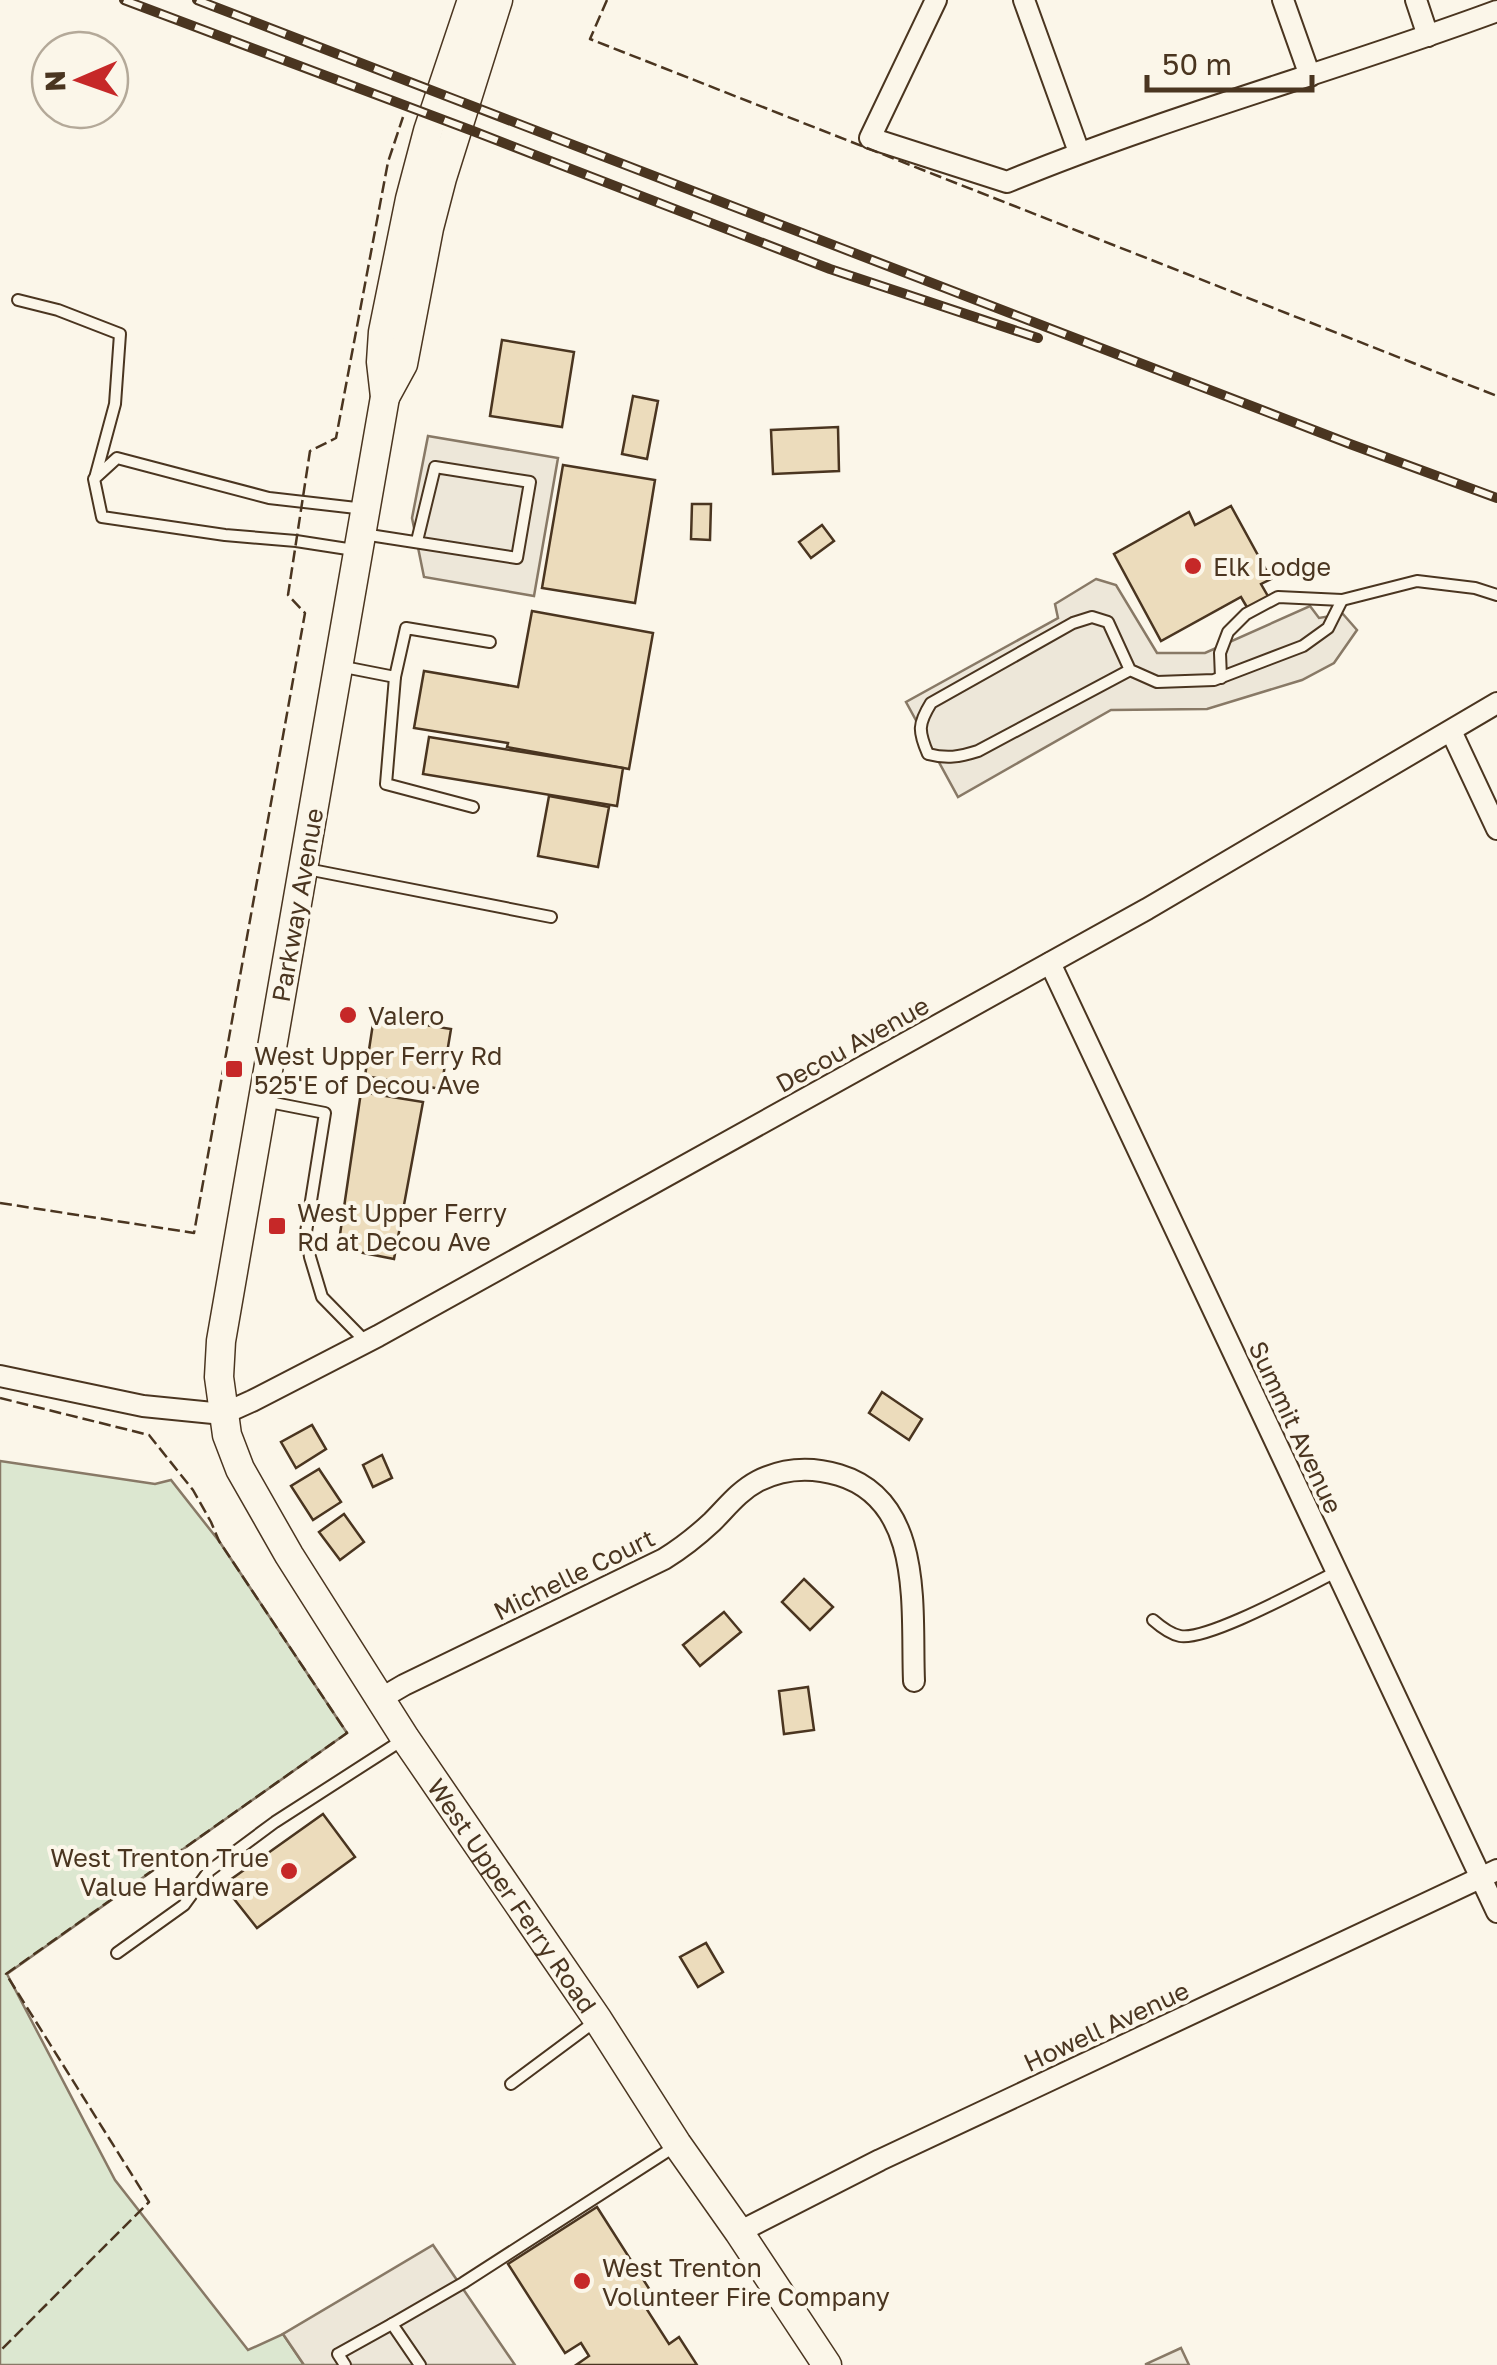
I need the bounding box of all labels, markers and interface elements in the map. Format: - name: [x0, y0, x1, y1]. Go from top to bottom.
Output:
- north arrow: [30, 30, 130, 130]
- scale bar: [1147, 30, 1312, 92]
- text: 50 m: [1162, 46, 1232, 82]
- text: N: [38, 70, 71, 92]
- place label: Elk Lodge: [1213, 551, 1331, 582]
- marker: Elk Lodge: [1182, 555, 1204, 577]
- street label: Parkway Avenue: [265, 806, 329, 1004]
- street label: Decou Avenue: [770, 989, 934, 1099]
- place label: Valero: [368, 1000, 444, 1031]
- marker: Valero: [337, 1004, 359, 1026]
- place label: West Upper Ferry Rd 525'E of Decou Ave: [254, 1040, 502, 1100]
- marker: West Upper Ferry Rd 525'E of Decou Ave: [223, 1058, 245, 1080]
- place label: West Upper Ferry Rd at Decou Ave: [297, 1197, 507, 1257]
- marker: West Upper Ferry Rd at Decou Ave: [266, 1215, 288, 1237]
- street label: Summit Avenue: [1243, 1336, 1349, 1518]
- street label: Michelle Court: [488, 1522, 660, 1626]
- street label: West Upper Ferry Road: [421, 1772, 604, 2019]
- place label: West Trenton True Value Hardware: [50, 1842, 269, 1902]
- marker: West Trenton True Value Hardware: [278, 1860, 300, 1882]
- street label: Howell Avenue: [1018, 1974, 1194, 2078]
- place label: West Trenton Volunteer Fire Company: [602, 2252, 890, 2312]
- marker: West Trenton Volunteer Fire Company: [571, 2270, 593, 2292]

